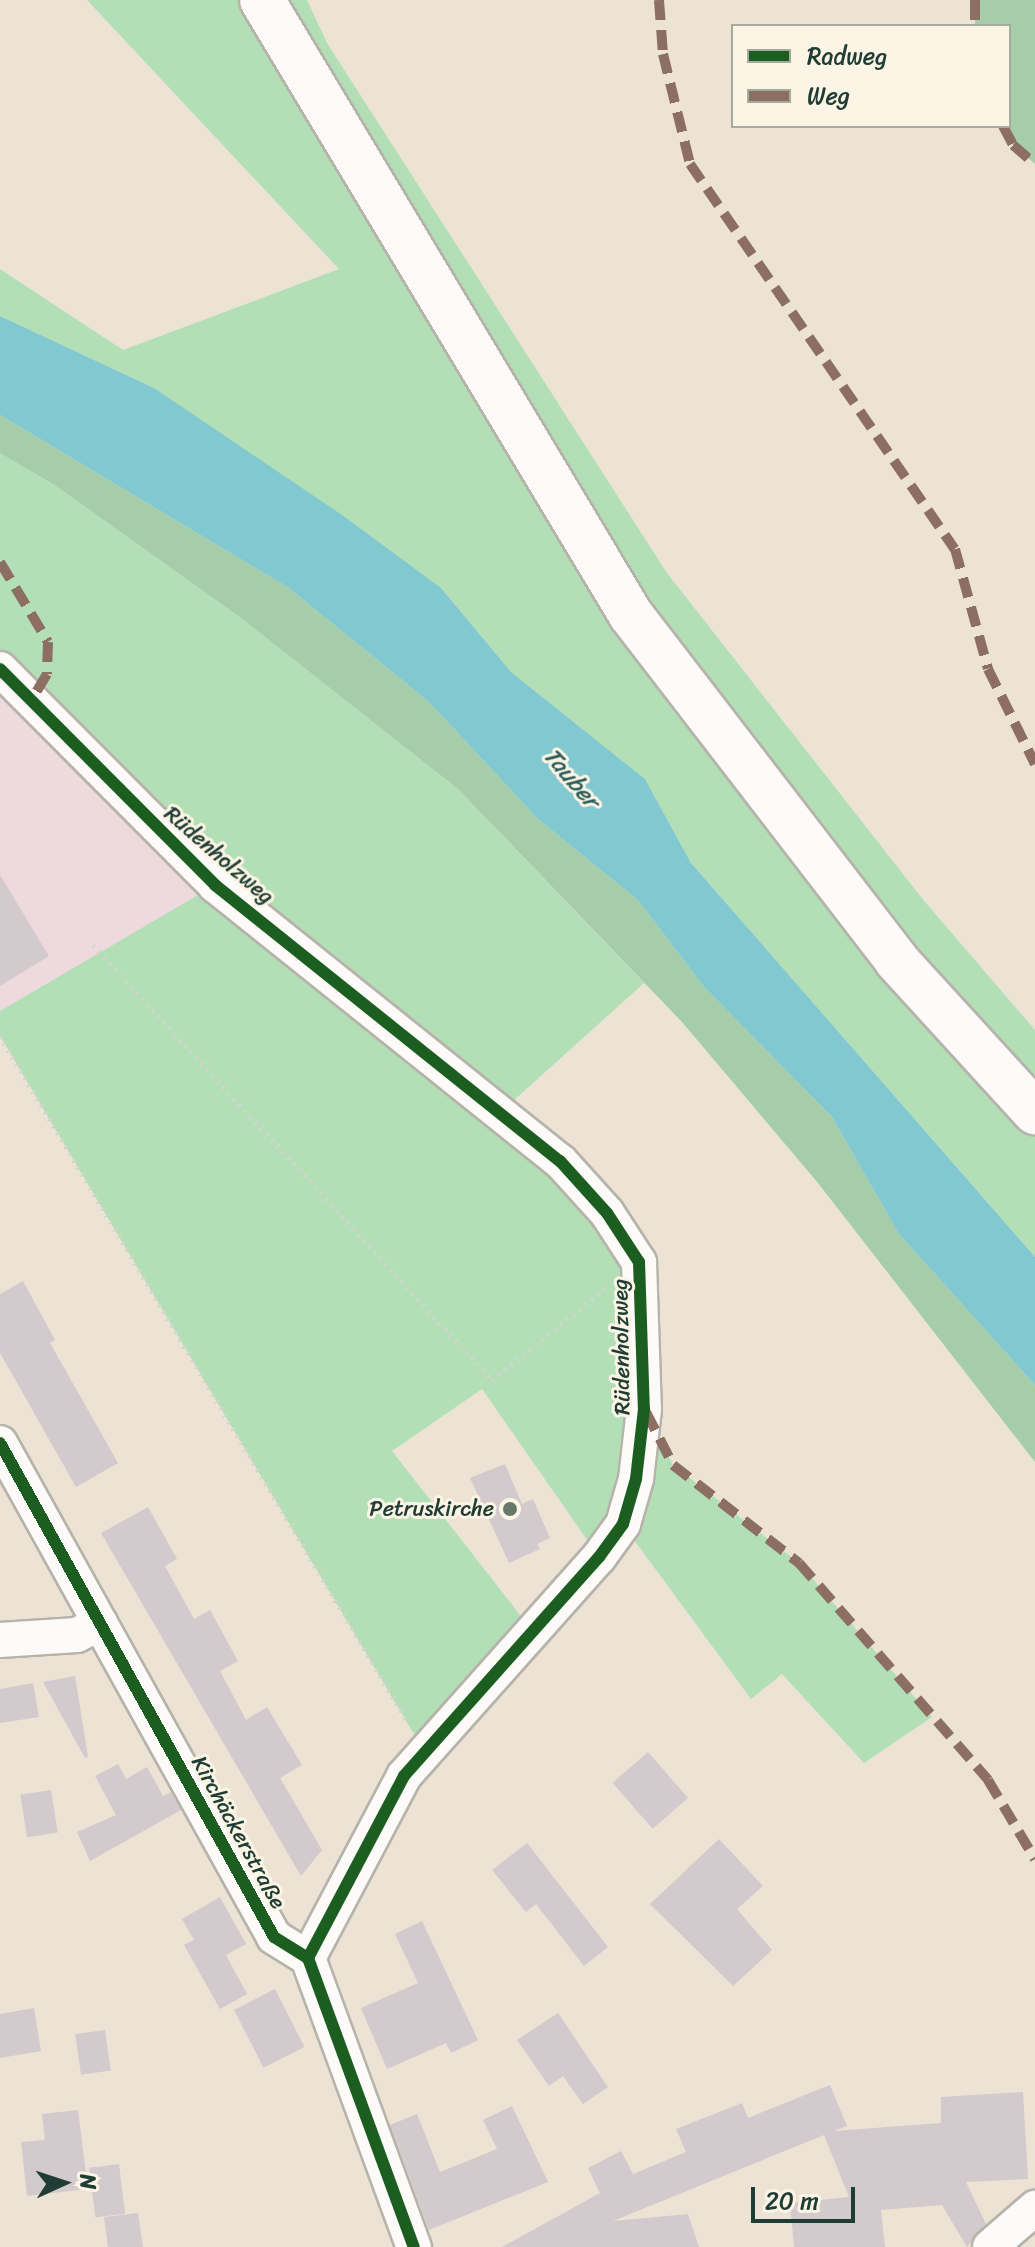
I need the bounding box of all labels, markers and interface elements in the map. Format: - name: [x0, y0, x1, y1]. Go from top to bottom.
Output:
- legend: [731, 24, 1011, 128]
- text: Radweg: [807, 35, 887, 77]
- text: Weg: [807, 75, 850, 117]
- water label: Tauber: [537, 742, 605, 814]
- street label: Rüdenholzweg: [159, 800, 279, 910]
- street label: Rüdenholzweg: [607, 1279, 635, 1415]
- place label: Petruskirche: [369, 1496, 494, 1522]
- marker: Petruskirche: [501, 1500, 519, 1518]
- street label: Kirchäckerstraße: [186, 1751, 292, 1913]
- north arrow: [24, 2143, 104, 2223]
- scale bar: [755, 2171, 859, 2221]
- text: N: [69, 2173, 108, 2190]
- text: 20 m: [765, 2180, 819, 2222]

